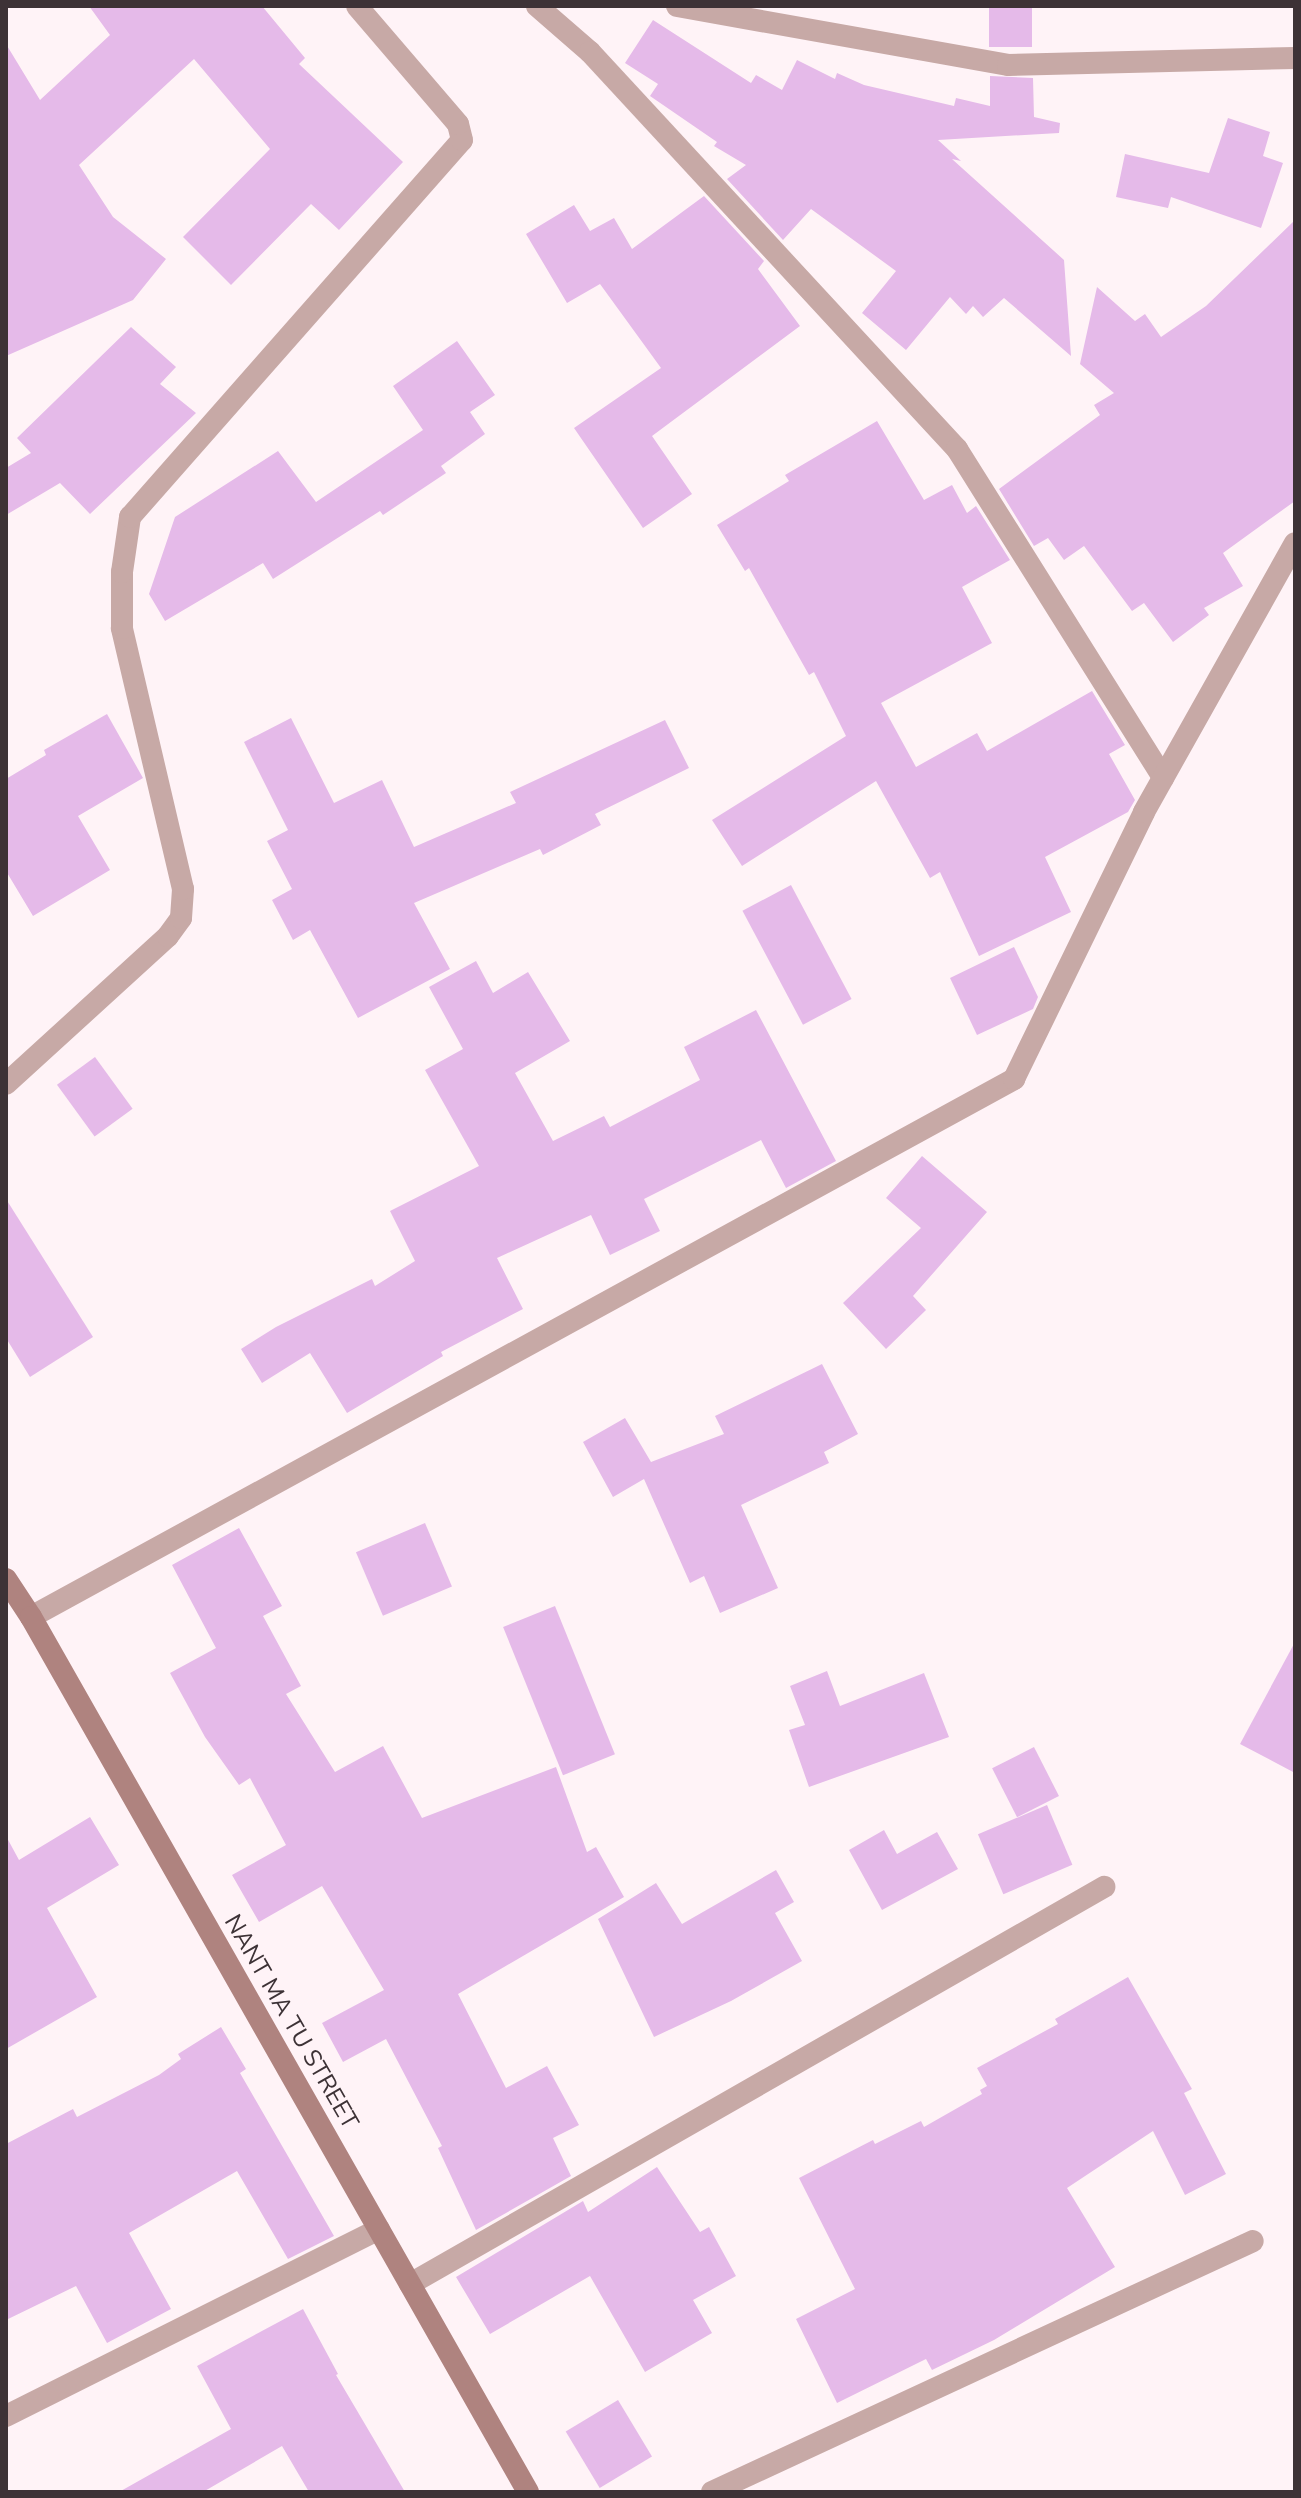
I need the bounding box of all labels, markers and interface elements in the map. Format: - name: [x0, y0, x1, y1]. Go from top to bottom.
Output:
- street label: NANT MA TU STREET: [218, 1910, 364, 2134]

